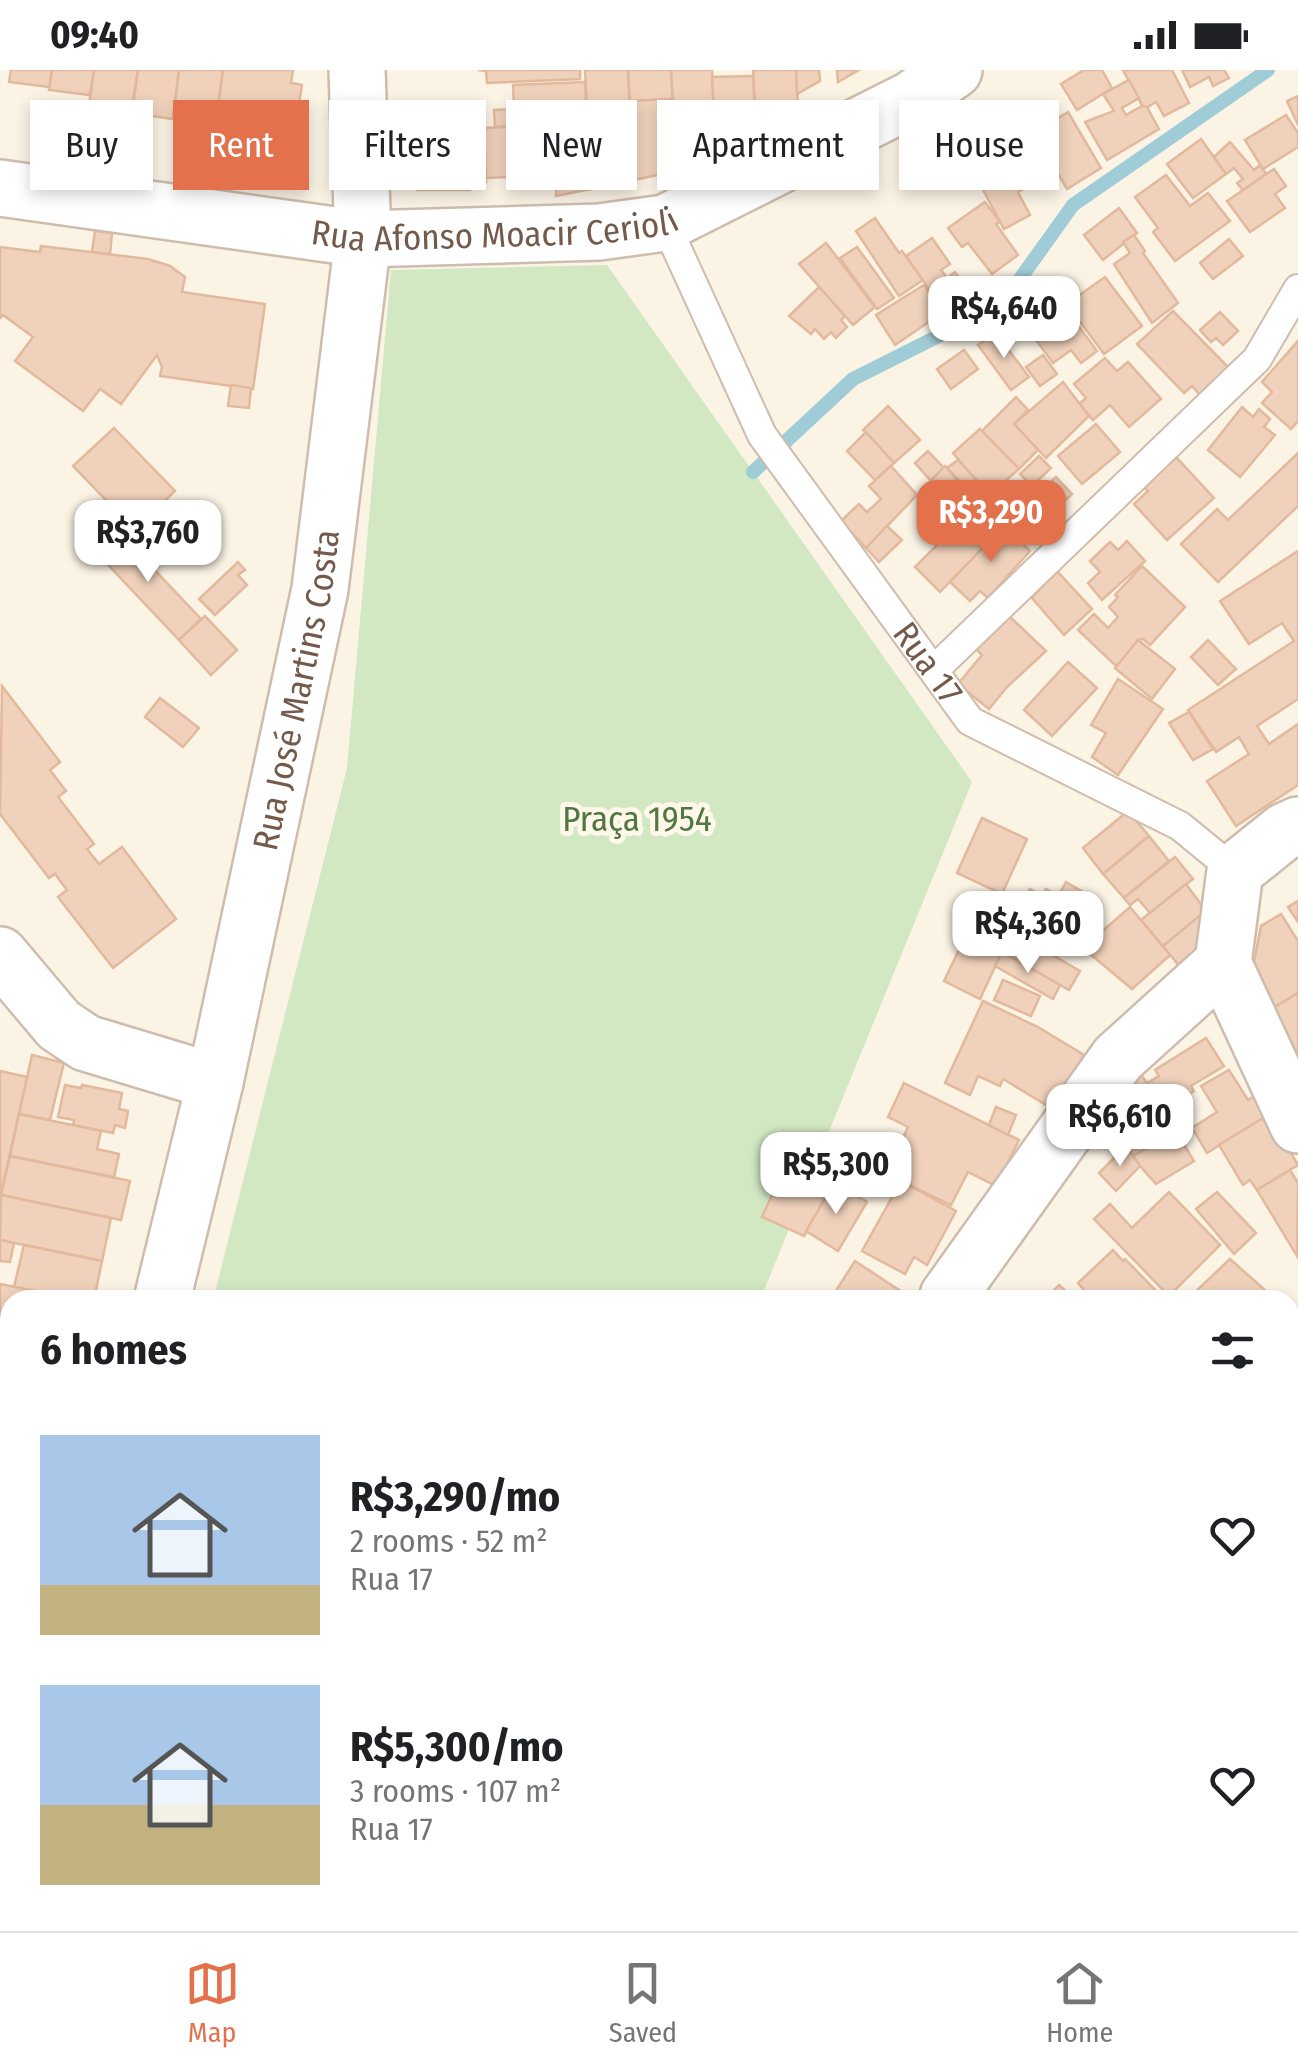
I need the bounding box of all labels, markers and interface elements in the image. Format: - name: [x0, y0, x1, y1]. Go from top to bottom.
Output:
- text: 09:40: [50, 12, 139, 58]
- chip: Buy: [30, 100, 153, 190]
- chip: Rent: [173, 100, 309, 190]
- chip: Filters: [329, 100, 486, 190]
- chip: New: [506, 100, 637, 190]
- chip: Apartment: [657, 100, 879, 190]
- chip: House: [899, 100, 1059, 190]
- street label: Rua Afonso Moacir Cerioli: [309, 199, 685, 260]
- pin: R$4,640: [912, 276, 1096, 361]
- text: R$4,640: [950, 289, 1058, 327]
- pin: R$3,290: [899, 480, 1083, 565]
- text: R$3,290: [939, 493, 1043, 531]
- pin: R$3,760: [56, 500, 240, 585]
- text: R$3,760: [96, 513, 200, 551]
- street label: Rua José Martins Costa: [244, 527, 348, 854]
- street label: Rua 17: [884, 614, 971, 712]
- park label: Praça 1954: [562, 798, 712, 840]
- pin: R$4,360: [936, 891, 1120, 976]
- text: R$4,360: [974, 904, 1082, 942]
- pin: R$6,610: [1028, 1084, 1212, 1169]
- text: R$6,610: [1068, 1097, 1172, 1135]
- pin: R$5,300: [744, 1132, 928, 1217]
- text: R$5,300: [782, 1145, 890, 1183]
- icon: filters: [1205, 1323, 1260, 1378]
- text: 6 homes: [40, 1325, 187, 1375]
- text: R$3,290/mo: [350, 1472, 560, 1522]
- icon: home: [120, 1475, 240, 1595]
- icon: heart: [1205, 1508, 1260, 1563]
- text: 2 rooms · 52 m²: [350, 1522, 548, 1560]
- text: Rua 17: [350, 1560, 433, 1598]
- text: R$5,300/mo: [350, 1722, 564, 1772]
- icon: home: [120, 1725, 240, 1845]
- icon: heart: [1205, 1758, 1260, 1813]
- text: 3 rooms · 107 m²: [350, 1772, 561, 1810]
- text: Rua 17: [350, 1810, 433, 1848]
- tab: Map: [185, 1956, 240, 2049]
- tab: Saved: [609, 1956, 677, 2049]
- tab: Home: [1046, 1956, 1113, 2049]

